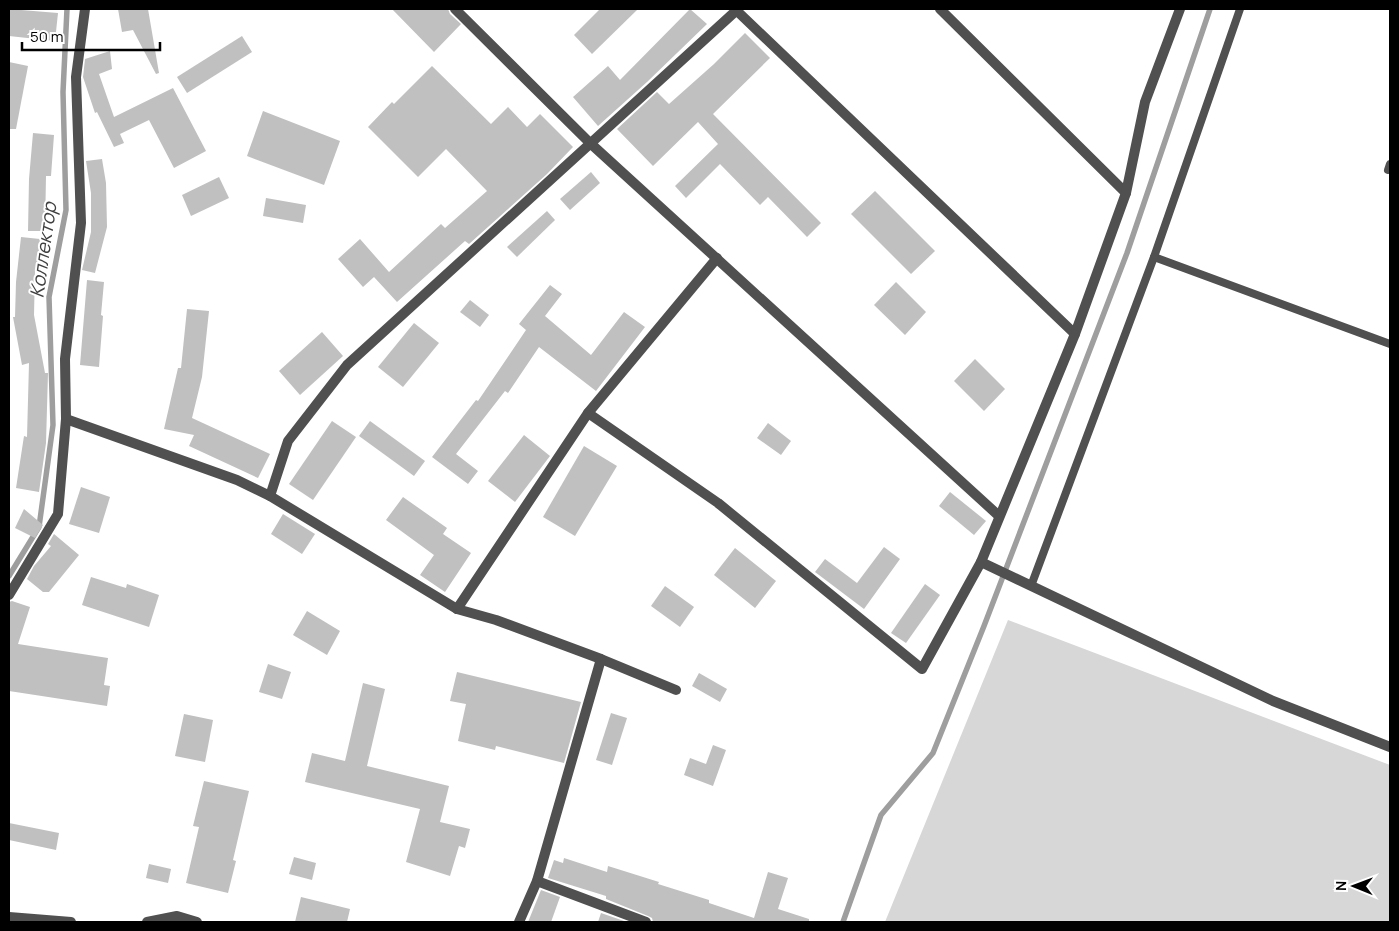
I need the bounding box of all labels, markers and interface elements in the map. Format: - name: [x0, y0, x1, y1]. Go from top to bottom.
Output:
- scale bar: [22, 20, 160, 52]
- text: 50 m: [30, 26, 64, 47]
- water label: Коллектор: [23, 199, 63, 299]
- north arrow: [1329, 861, 1379, 911]
- text: N: [1331, 881, 1350, 891]

